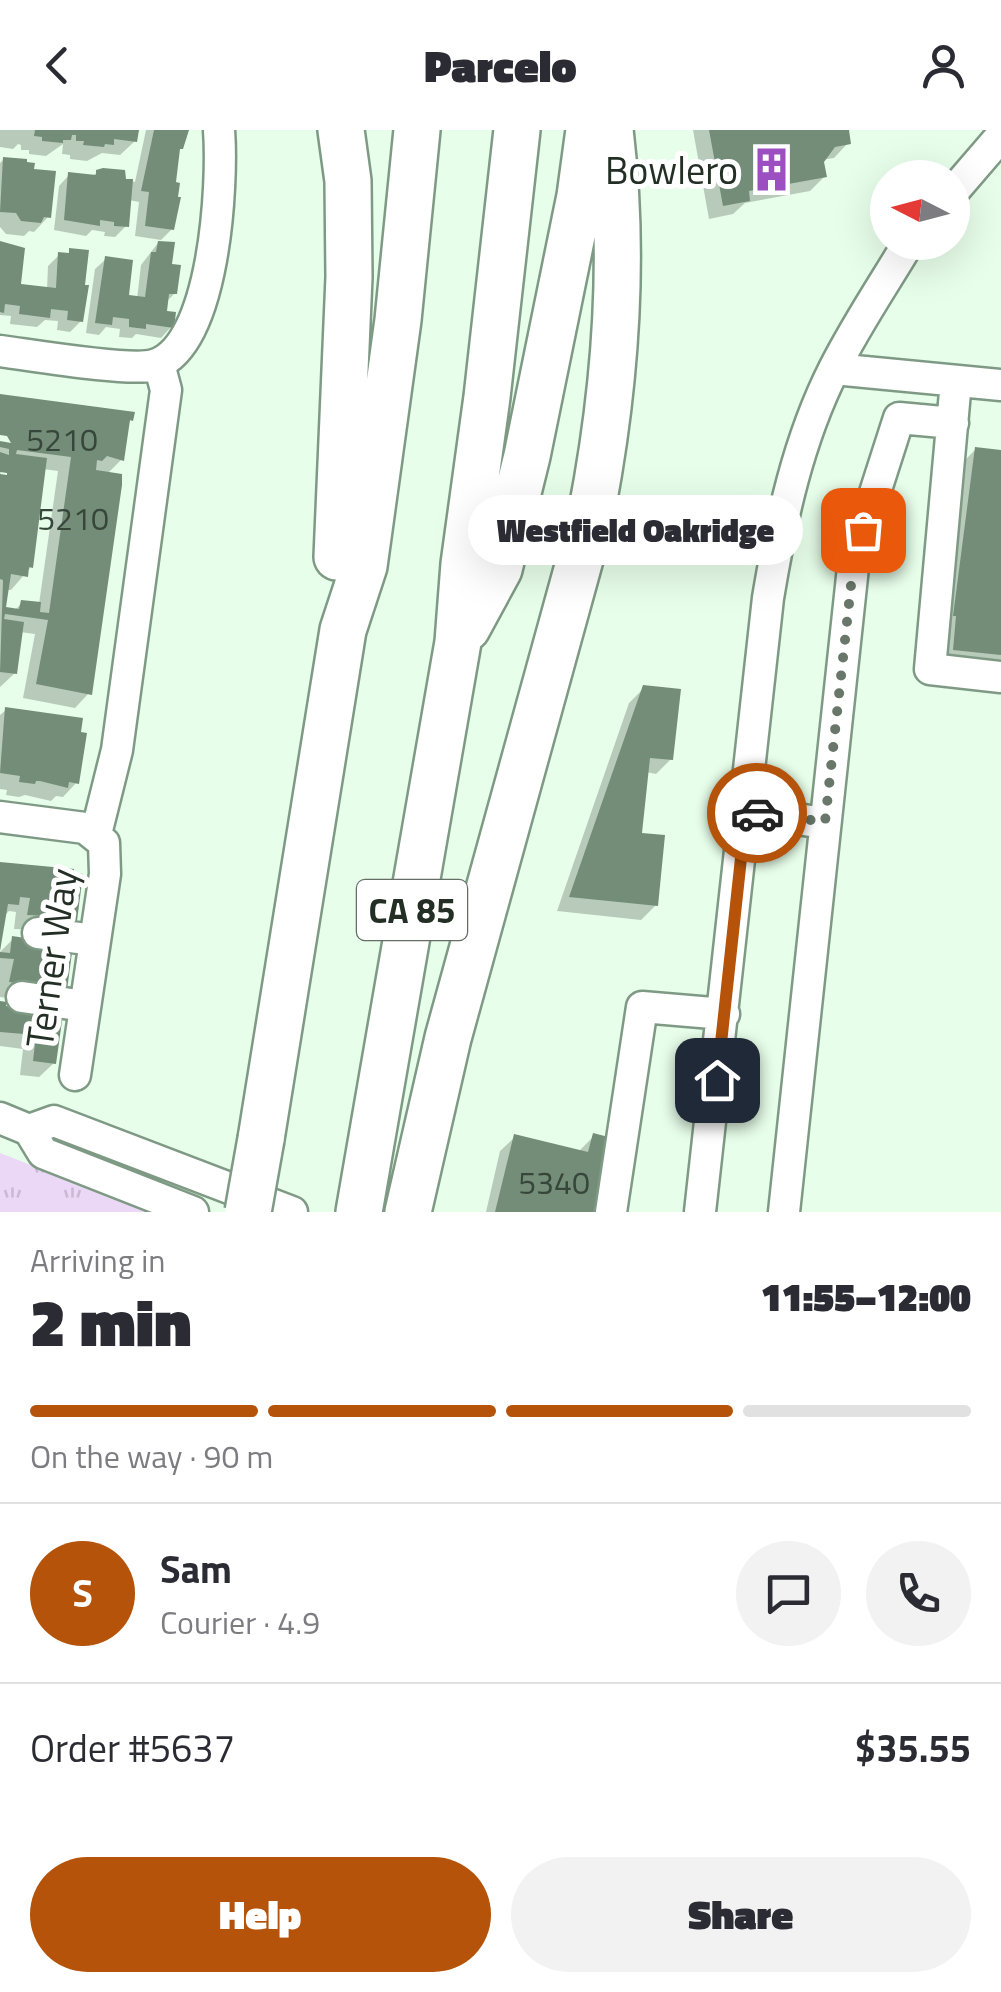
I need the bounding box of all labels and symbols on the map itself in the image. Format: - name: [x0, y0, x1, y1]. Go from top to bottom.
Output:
- place label: Bowlero: [605, 141, 738, 199]
- building icon: Bowlero: [747, 146, 795, 194]
- north arrow: [870, 160, 970, 260]
- house number: 5210: [26, 415, 98, 463]
- pin: [821, 488, 906, 573]
- house number: 5210: [37, 494, 109, 542]
- callout: Westfield Oakridge: [468, 495, 803, 565]
- courier: [707, 763, 807, 863]
- street label: Terner Way: [10, 865, 92, 1051]
- road number: CA 85: [357, 880, 467, 940]
- pin: [675, 1038, 760, 1123]
- house number: 5340: [518, 1158, 590, 1206]

